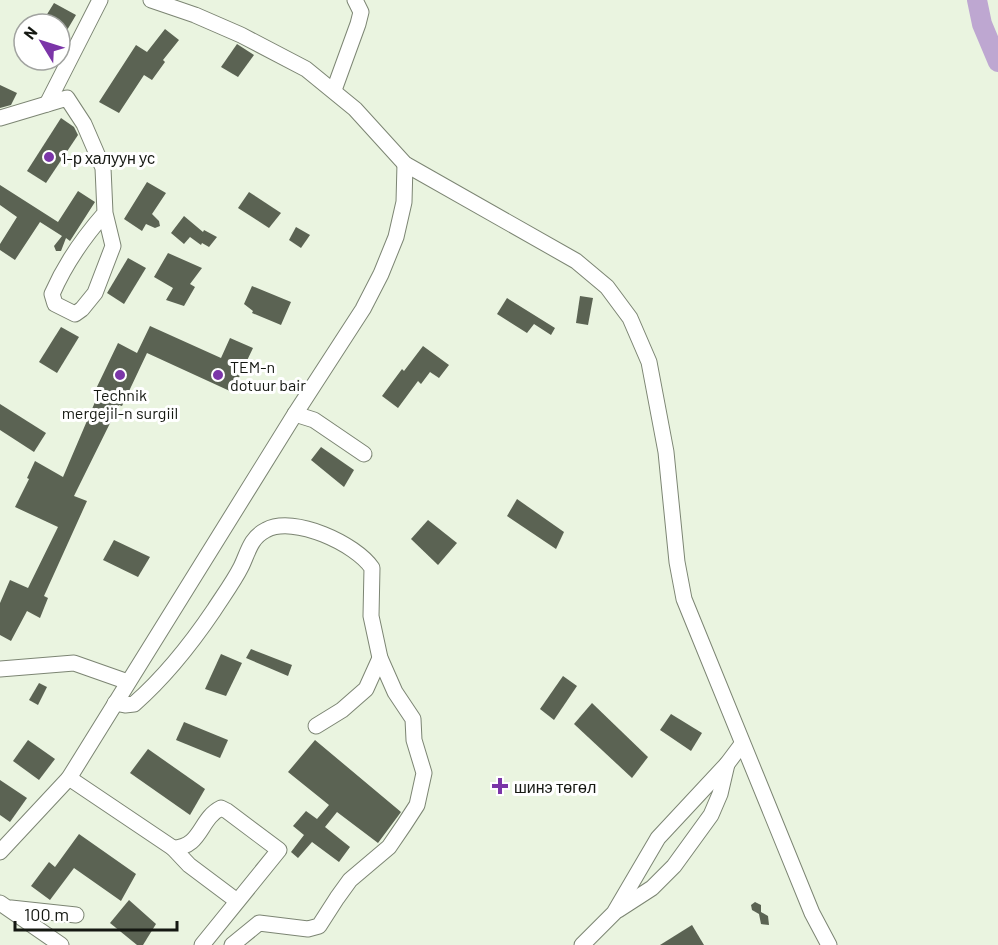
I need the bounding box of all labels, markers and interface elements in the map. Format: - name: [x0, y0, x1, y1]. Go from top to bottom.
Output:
- north arrow: [12, 12, 72, 72]
- text: N: [19, 22, 41, 42]
- place label: 1-р халуун ус: [61, 148, 155, 167]
- marker: 1-р халуун ус: [42, 150, 56, 164]
- place label: TEM-n dotuur bair: [230, 357, 306, 394]
- marker: Technik mergejil-n surgiil: [113, 368, 127, 382]
- marker: TEM-n dotuur bair: [211, 368, 225, 382]
- place label: Technik mergejil-n surgiil: [62, 385, 178, 422]
- marker: шинэ төгөл: [491, 777, 509, 795]
- place label: шинэ төгөл: [514, 777, 596, 796]
- scale bar: [15, 894, 177, 932]
- text: 100 m: [24, 903, 69, 925]

